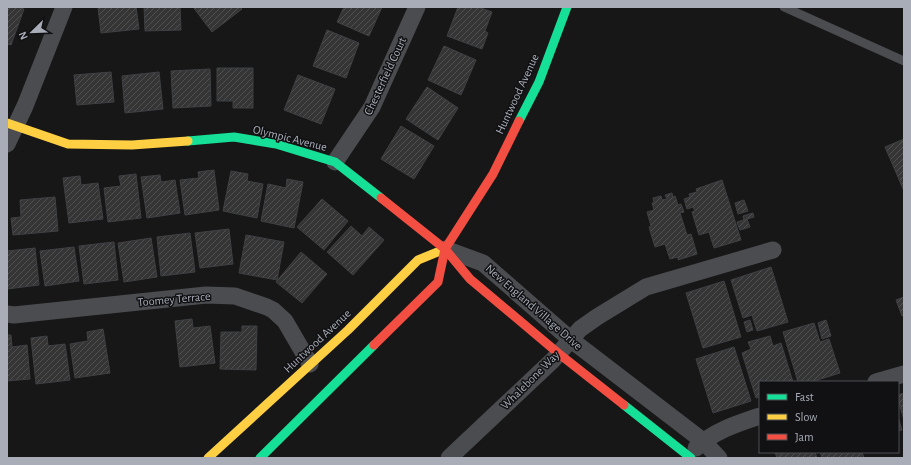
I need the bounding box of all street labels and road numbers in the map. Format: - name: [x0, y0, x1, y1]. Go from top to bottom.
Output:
- street label: Chesterfield Court: [362, 35, 408, 117]
- street label: Huntwood Avenue: [493, 52, 541, 136]
- street label: Olympic Avenue: [251, 123, 328, 154]
- street label: New England Village Drive: [483, 262, 585, 352]
- street label: Toomey Terrace: [137, 290, 211, 309]
- street label: Huntwood Avenue: [281, 307, 353, 375]
- street label: Whalebone Way: [498, 348, 562, 412]

